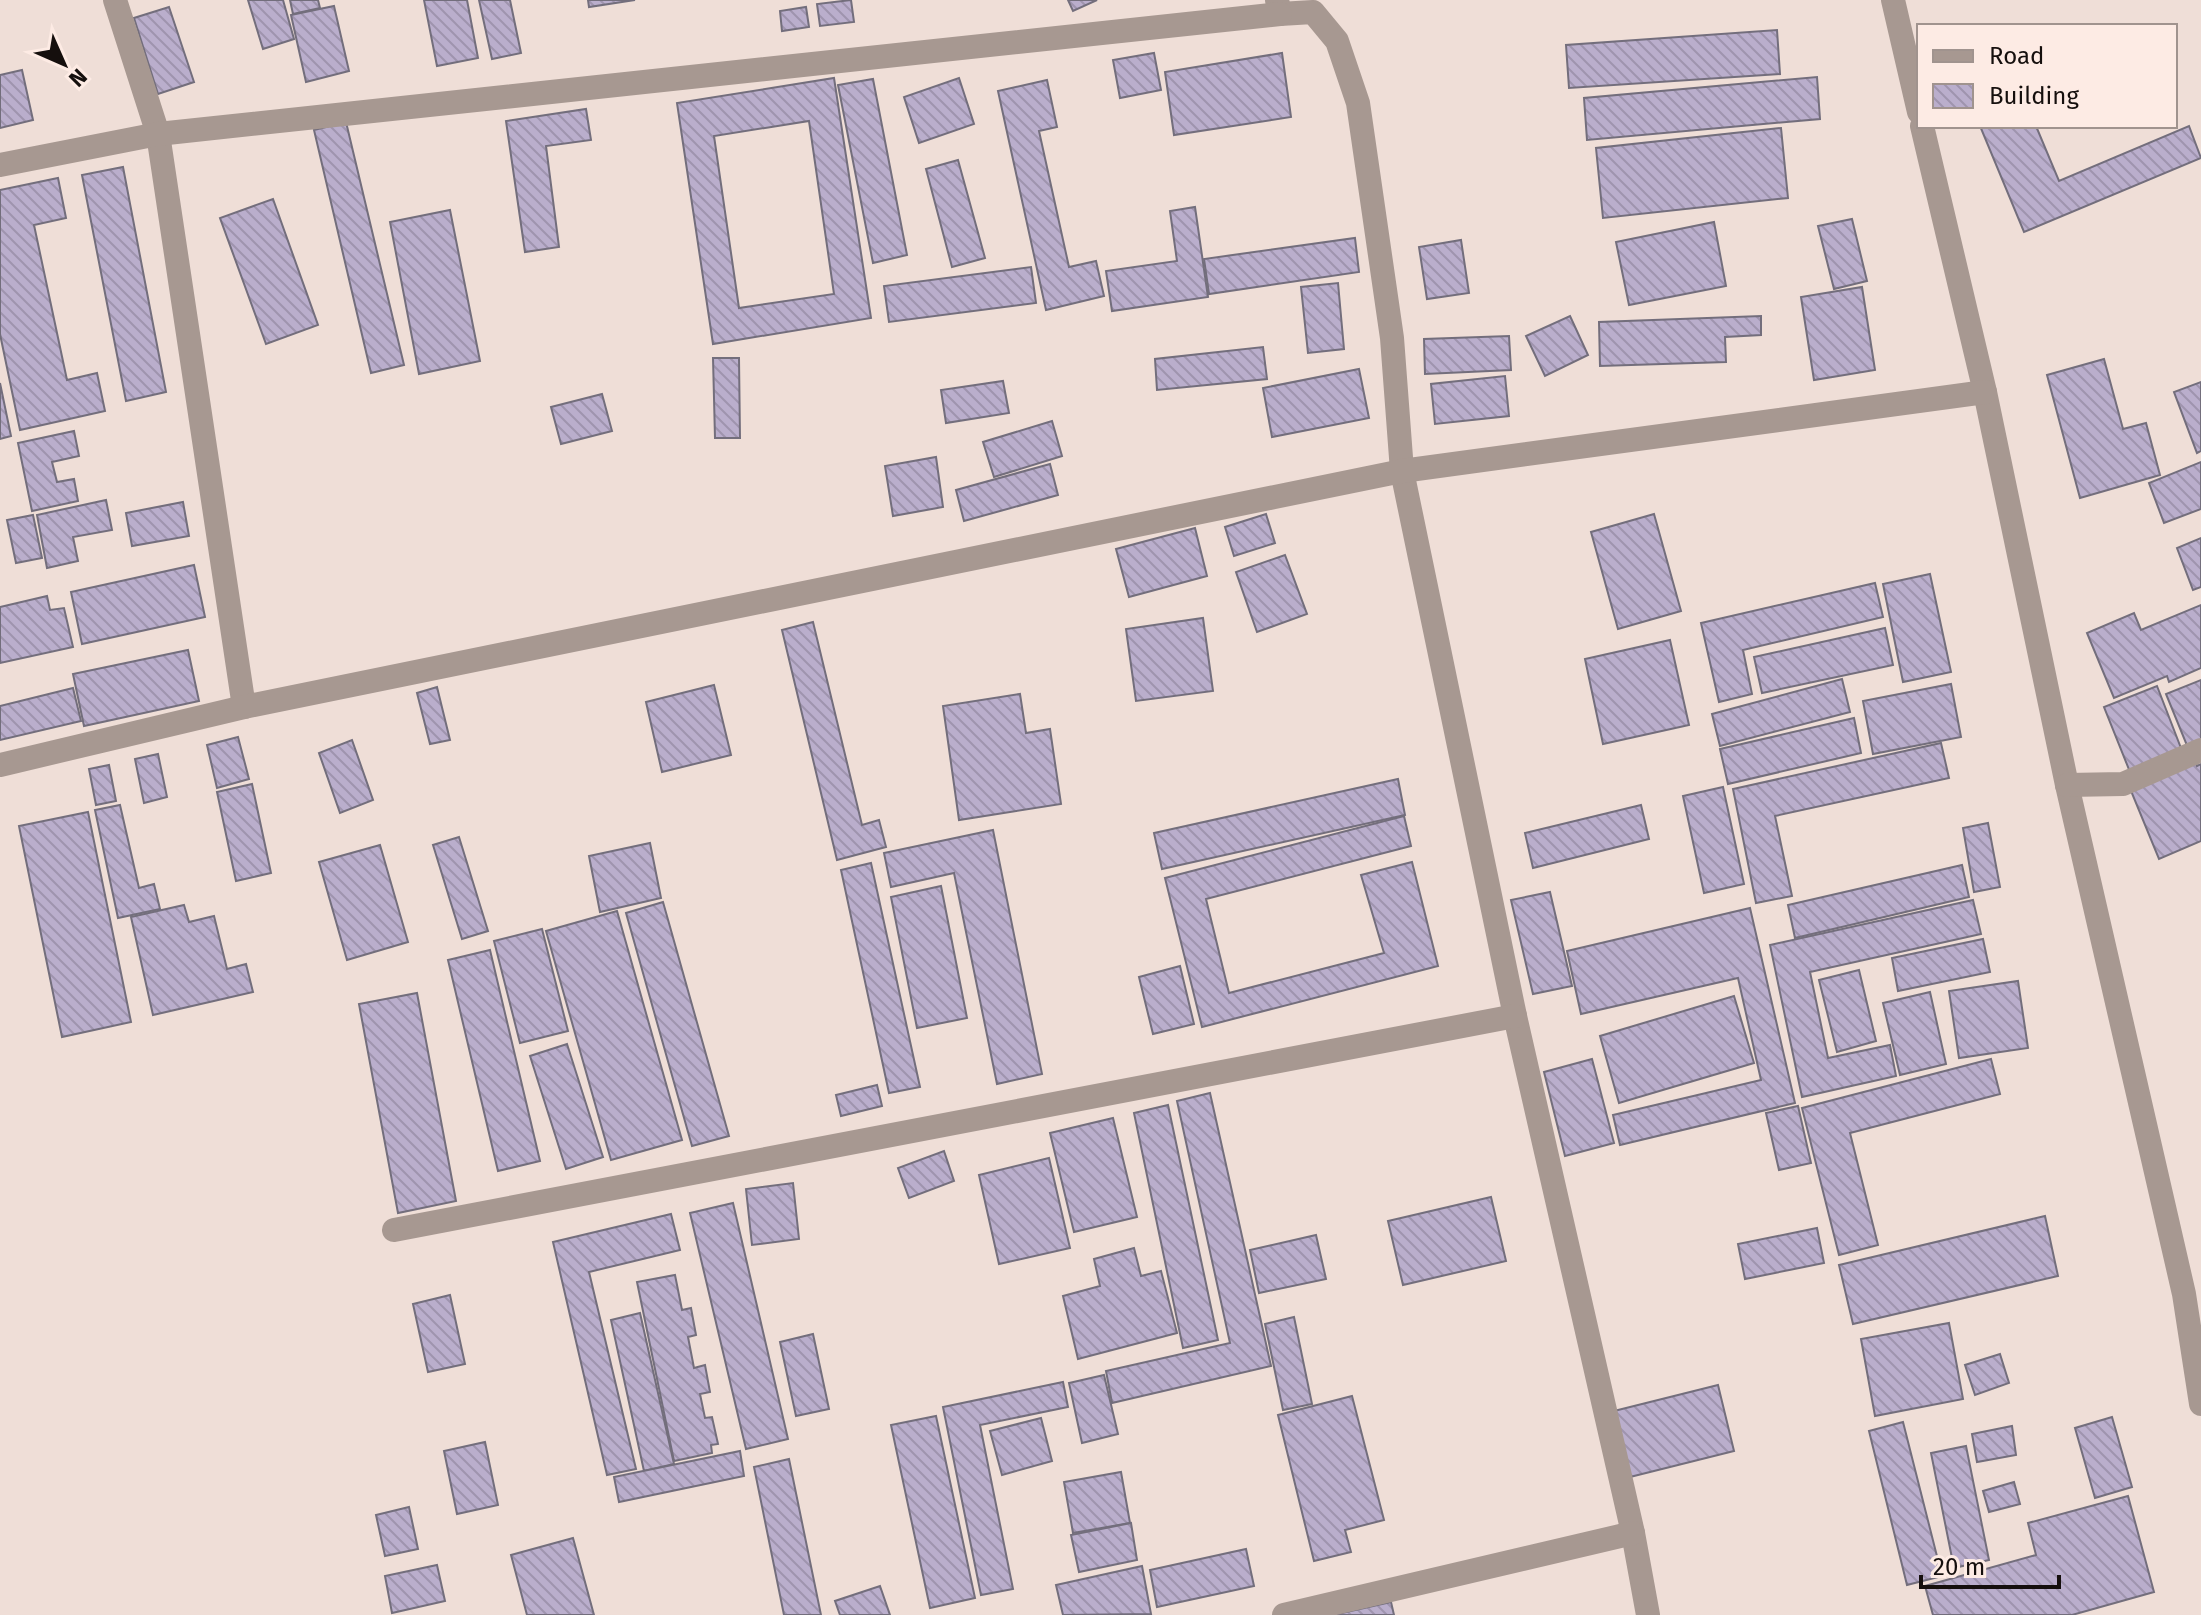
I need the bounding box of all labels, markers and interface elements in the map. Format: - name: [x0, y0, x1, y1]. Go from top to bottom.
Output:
- north arrow: [24, 24, 104, 104]
- legend: [1917, 24, 2177, 128]
- text: Road: [1989, 42, 2044, 70]
- text: N: [63, 63, 92, 92]
- text: Building: [1989, 82, 2079, 110]
- scale bar: [1921, 1539, 2059, 1589]
- text: 20 m: [1933, 1553, 1985, 1581]

